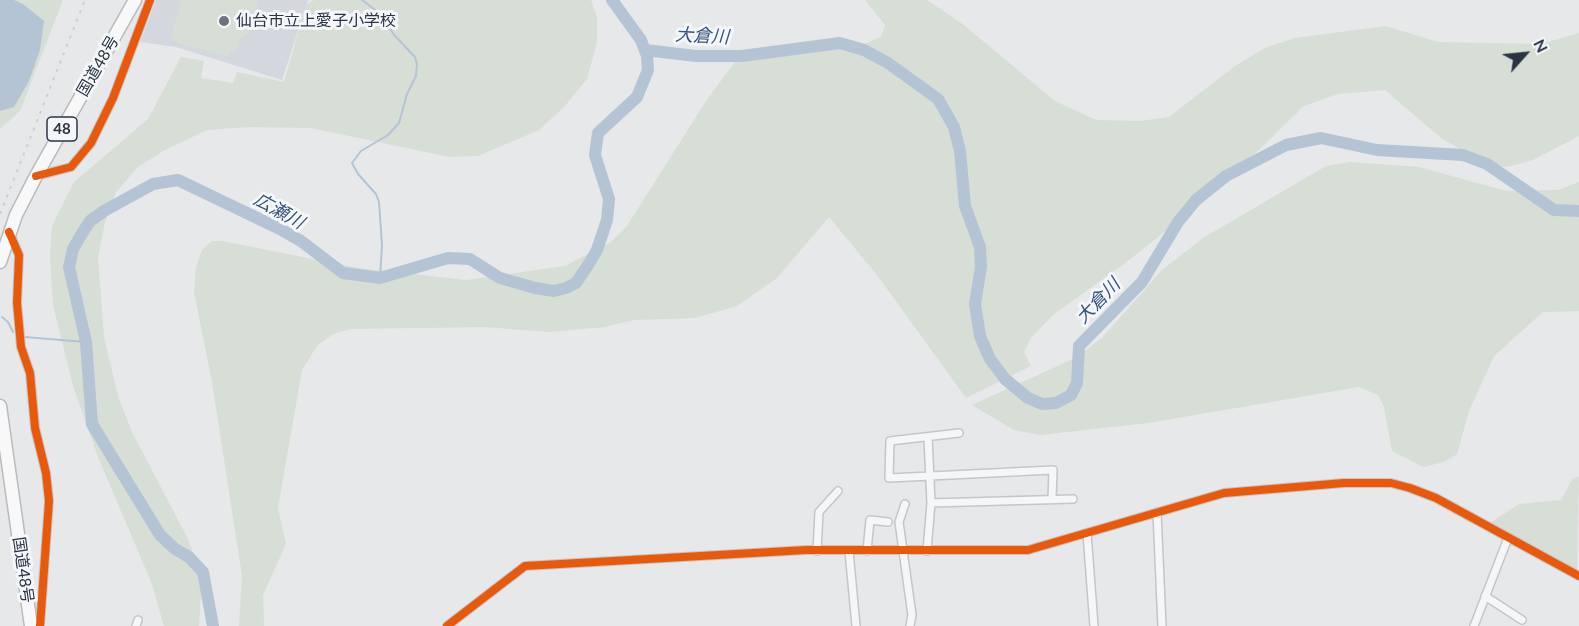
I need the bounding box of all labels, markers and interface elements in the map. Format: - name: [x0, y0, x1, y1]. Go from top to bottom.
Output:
- place label: 仙台市立上愛子小学校: [236, 11, 396, 31]
- marker: 仙台市立上愛子小学校: [217, 14, 231, 28]
- water label: 大倉川: [674, 24, 730, 48]
- north arrow: [1495, 24, 1555, 84]
- street label: 国道48号: [73, 32, 123, 100]
- text: N: [1530, 36, 1553, 55]
- road number: 48: [47, 117, 77, 141]
- water label: 広瀬川: [250, 188, 308, 234]
- water label: 大倉川: [1071, 274, 1125, 328]
- street label: 国道48号: [9, 536, 37, 604]

